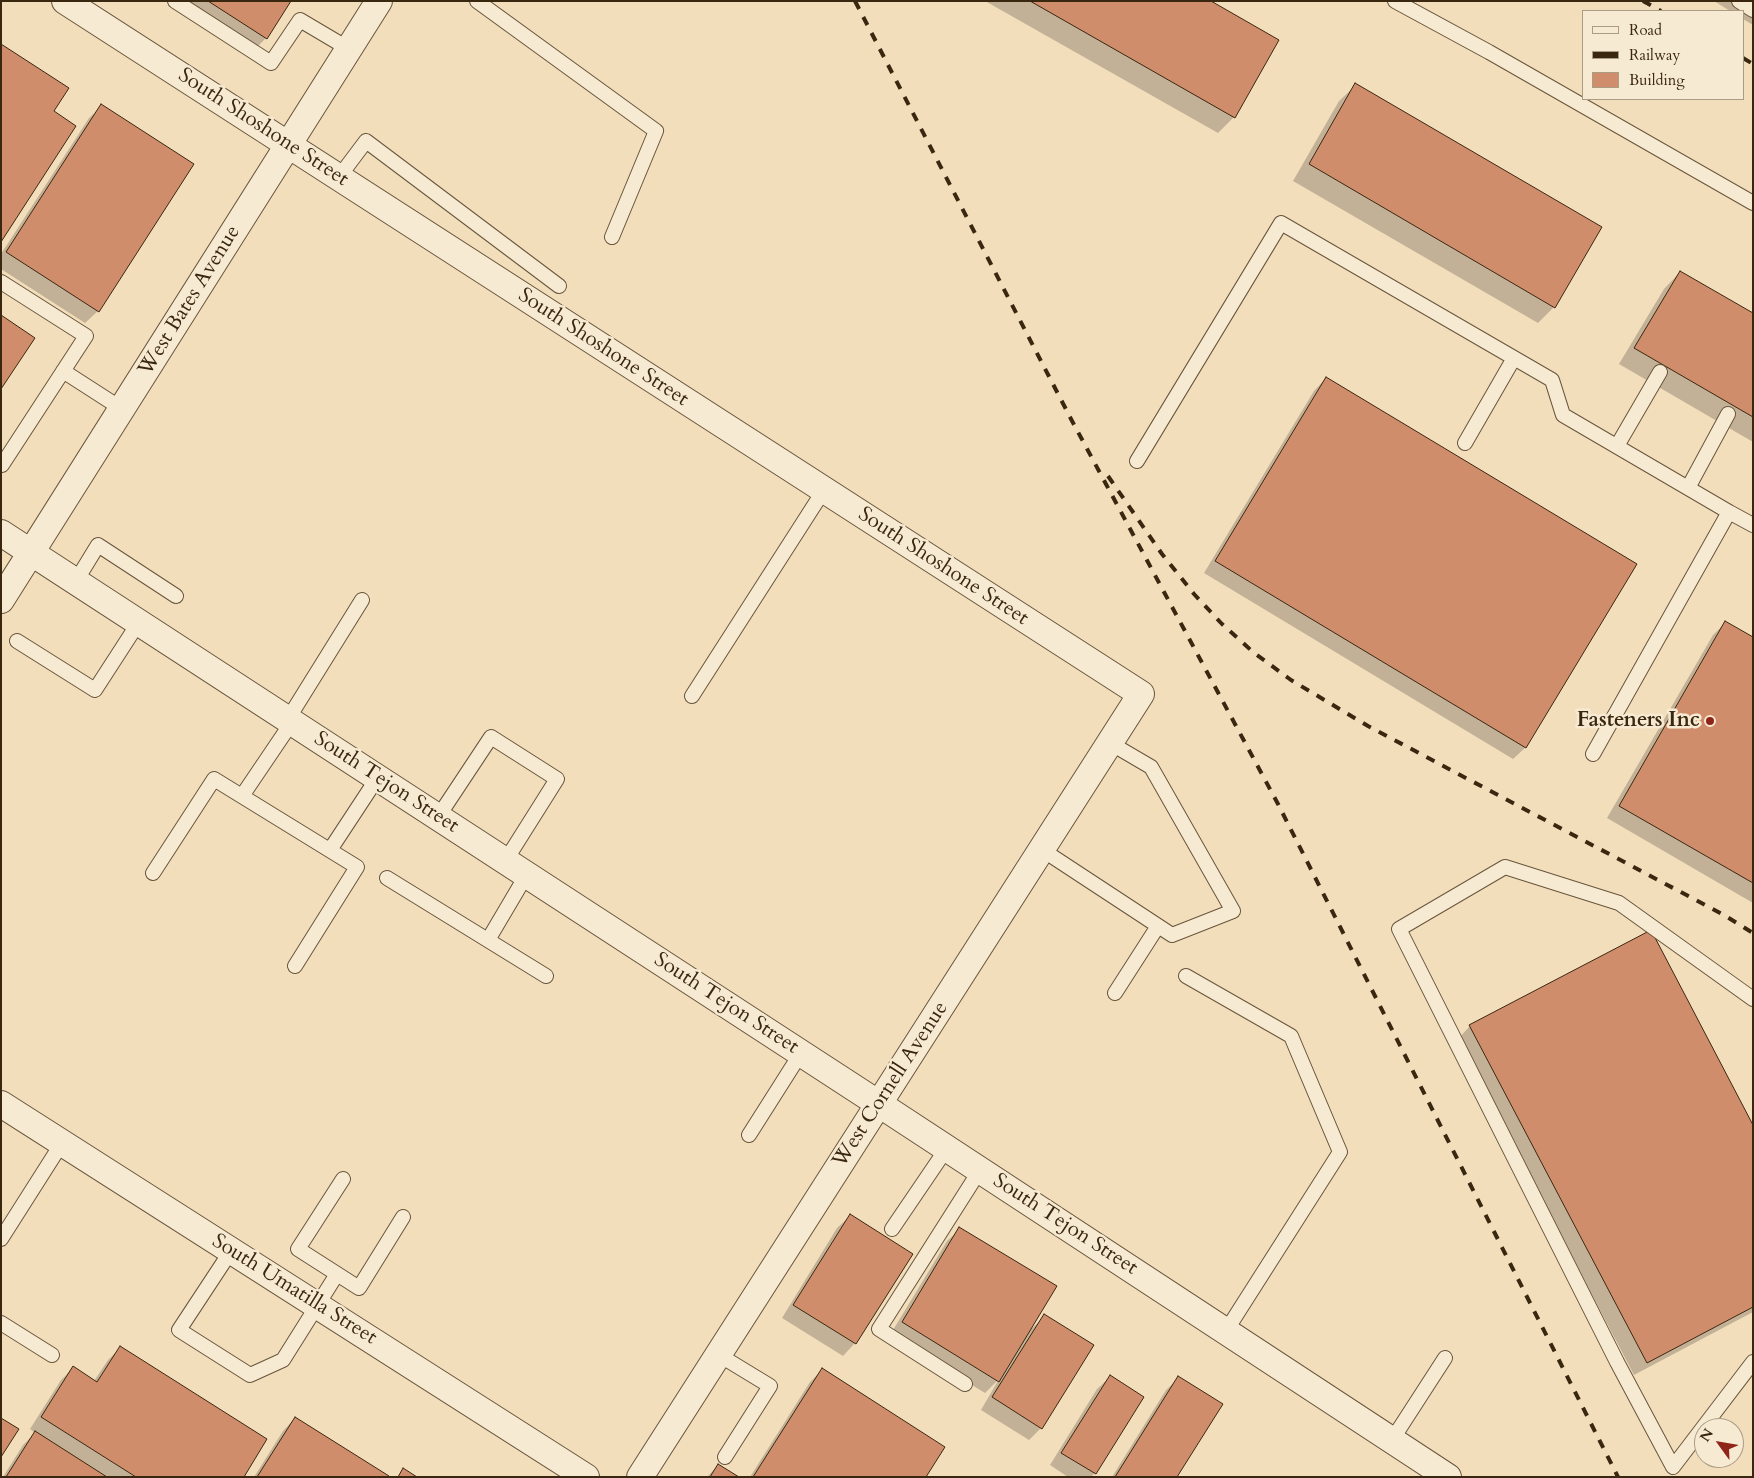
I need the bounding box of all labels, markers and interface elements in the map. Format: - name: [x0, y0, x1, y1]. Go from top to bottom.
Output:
- legend: [1582, 10, 1744, 100]
- text: Road: [1629, 20, 1662, 40]
- text: Railway: [1629, 45, 1680, 65]
- street label: South Shoshone Street: [173, 63, 353, 193]
- text: Building: [1629, 70, 1685, 90]
- street label: West Bates Avenue: [134, 221, 246, 381]
- street label: South Shoshone Street: [513, 283, 693, 413]
- street label: South Shoshone Street: [853, 502, 1033, 632]
- place label: Fasteners Inc: [1577, 708, 1700, 734]
- marker: Fasteners Inc: [1704, 715, 1716, 727]
- street label: South Tejon Street: [309, 727, 463, 839]
- street label: South Tejon Street: [649, 948, 803, 1060]
- street label: West Cornell Avenue: [828, 997, 954, 1173]
- street label: South Tejon Street: [988, 1169, 1142, 1281]
- street label: South Umatilla Street: [207, 1229, 381, 1351]
- north arrow: [1694, 1418, 1744, 1468]
- text: N: [1695, 1425, 1718, 1446]

